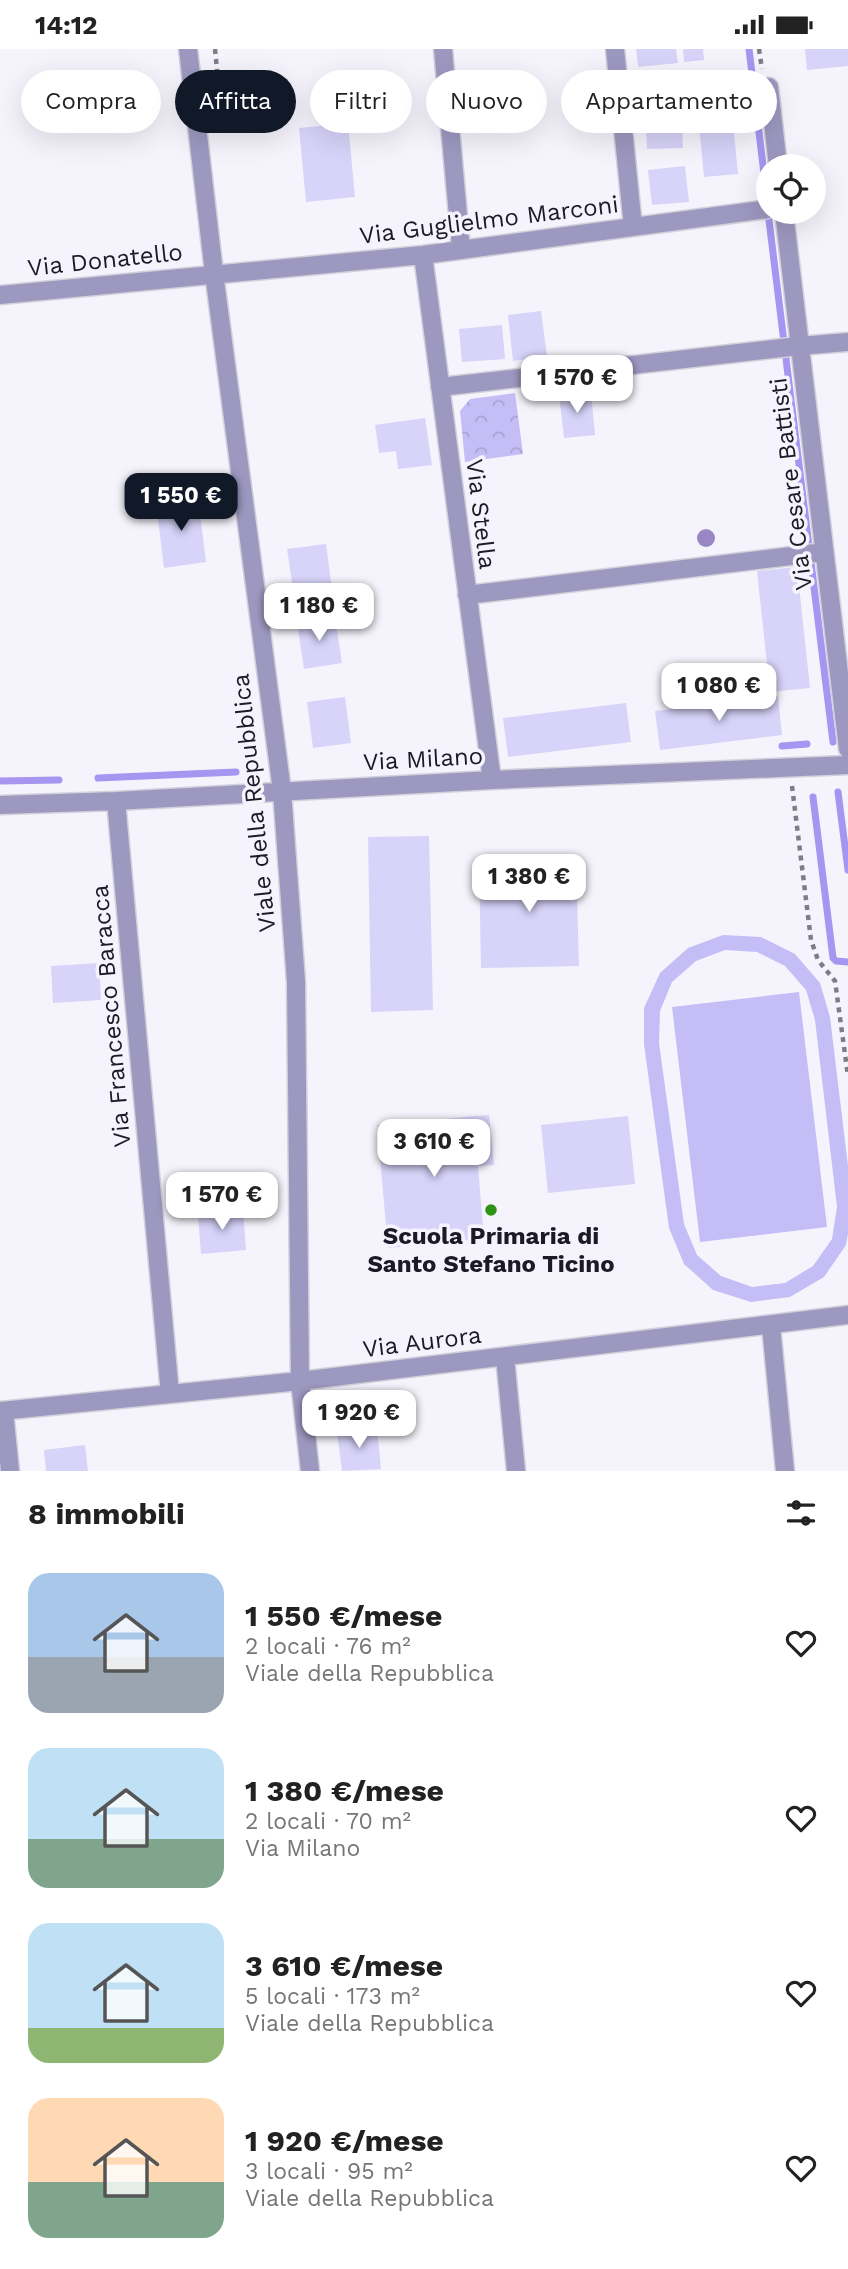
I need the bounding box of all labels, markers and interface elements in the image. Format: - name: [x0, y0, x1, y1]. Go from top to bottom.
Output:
- text: 14:12: [35, 10, 98, 40]
- chip: Compra: [21, 70, 161, 133]
- chip: Affitta: [175, 70, 296, 133]
- chip: Filtri: [310, 70, 412, 133]
- chip: Nuovo: [426, 70, 547, 133]
- chip: Appartamento: [561, 70, 777, 133]
- map controls: [756, 154, 826, 224]
- button: locate: [756, 154, 826, 224]
- street label: Via Guglielmo Marconi: [358, 190, 620, 250]
- street label: Via Donatello: [26, 238, 184, 282]
- pin: 1 570 €: [512, 355, 642, 415]
- text: 1 570 €: [537, 364, 617, 391]
- street label: Via Cesare Battisti: [764, 376, 818, 592]
- street label: Via Stella: [460, 457, 502, 571]
- pin: 1 550 €: [116, 473, 246, 533]
- text: 1 550 €: [141, 482, 221, 509]
- pin: 1 180 €: [254, 583, 384, 643]
- text: 1 180 €: [280, 592, 358, 619]
- pin: 1 080 €: [654, 663, 784, 723]
- street label: Viale della Repubblica: [226, 672, 282, 934]
- text: 1 080 €: [677, 672, 761, 699]
- street label: Via Milano: [362, 742, 484, 776]
- pin: 1 380 €: [464, 855, 594, 914]
- text: 1 380 €: [488, 863, 570, 890]
- street label: Via Francesco Baracca: [86, 884, 136, 1148]
- pin: 3 610 €: [369, 1119, 499, 1179]
- text: 3 610 €: [393, 1128, 475, 1155]
- pin: 1 570 €: [157, 1173, 287, 1232]
- text: 1 570 €: [182, 1181, 262, 1208]
- marker: Scuola Primaria di Santo Stefano Ticino: [483, 1202, 499, 1218]
- place label: Scuola Primaria di Santo Stefano Ticino: [367, 1222, 615, 1278]
- street label: Via Aurora: [361, 1321, 483, 1363]
- pin: 1 920 €: [294, 1391, 424, 1450]
- text: 1 920 €: [318, 1399, 400, 1426]
- icon: filters: [782, 1494, 820, 1532]
- text: 8 immobili: [28, 1496, 185, 1531]
- text: 1 550 €/mese: [245, 1598, 442, 1633]
- icon: home: [84, 1601, 168, 1685]
- icon: heart: [782, 1624, 820, 1662]
- text: 2 locali · 76 m²: [245, 1633, 411, 1660]
- text: Viale della Repubblica: [245, 1660, 494, 1687]
- text: 1 380 €/mese: [245, 1773, 444, 1808]
- icon: home: [84, 1776, 168, 1860]
- icon: heart: [782, 1799, 820, 1837]
- text: 2 locali · 70 m²: [245, 1808, 411, 1835]
- text: Via Milano: [245, 1835, 360, 1862]
- text: 3 610 €/mese: [245, 1948, 443, 1983]
- icon: home: [84, 1951, 168, 2035]
- icon: heart: [782, 1974, 820, 2012]
- text: 5 locali · 173 m²: [245, 1983, 420, 2010]
- text: Viale della Repubblica: [245, 2010, 494, 2037]
- text: 1 920 €/mese: [245, 2123, 444, 2158]
- icon: home: [84, 2126, 168, 2210]
- icon: heart: [782, 2149, 820, 2187]
- text: 3 locali · 95 m²: [245, 2158, 413, 2185]
- text: Viale della Repubblica: [245, 2185, 494, 2212]

